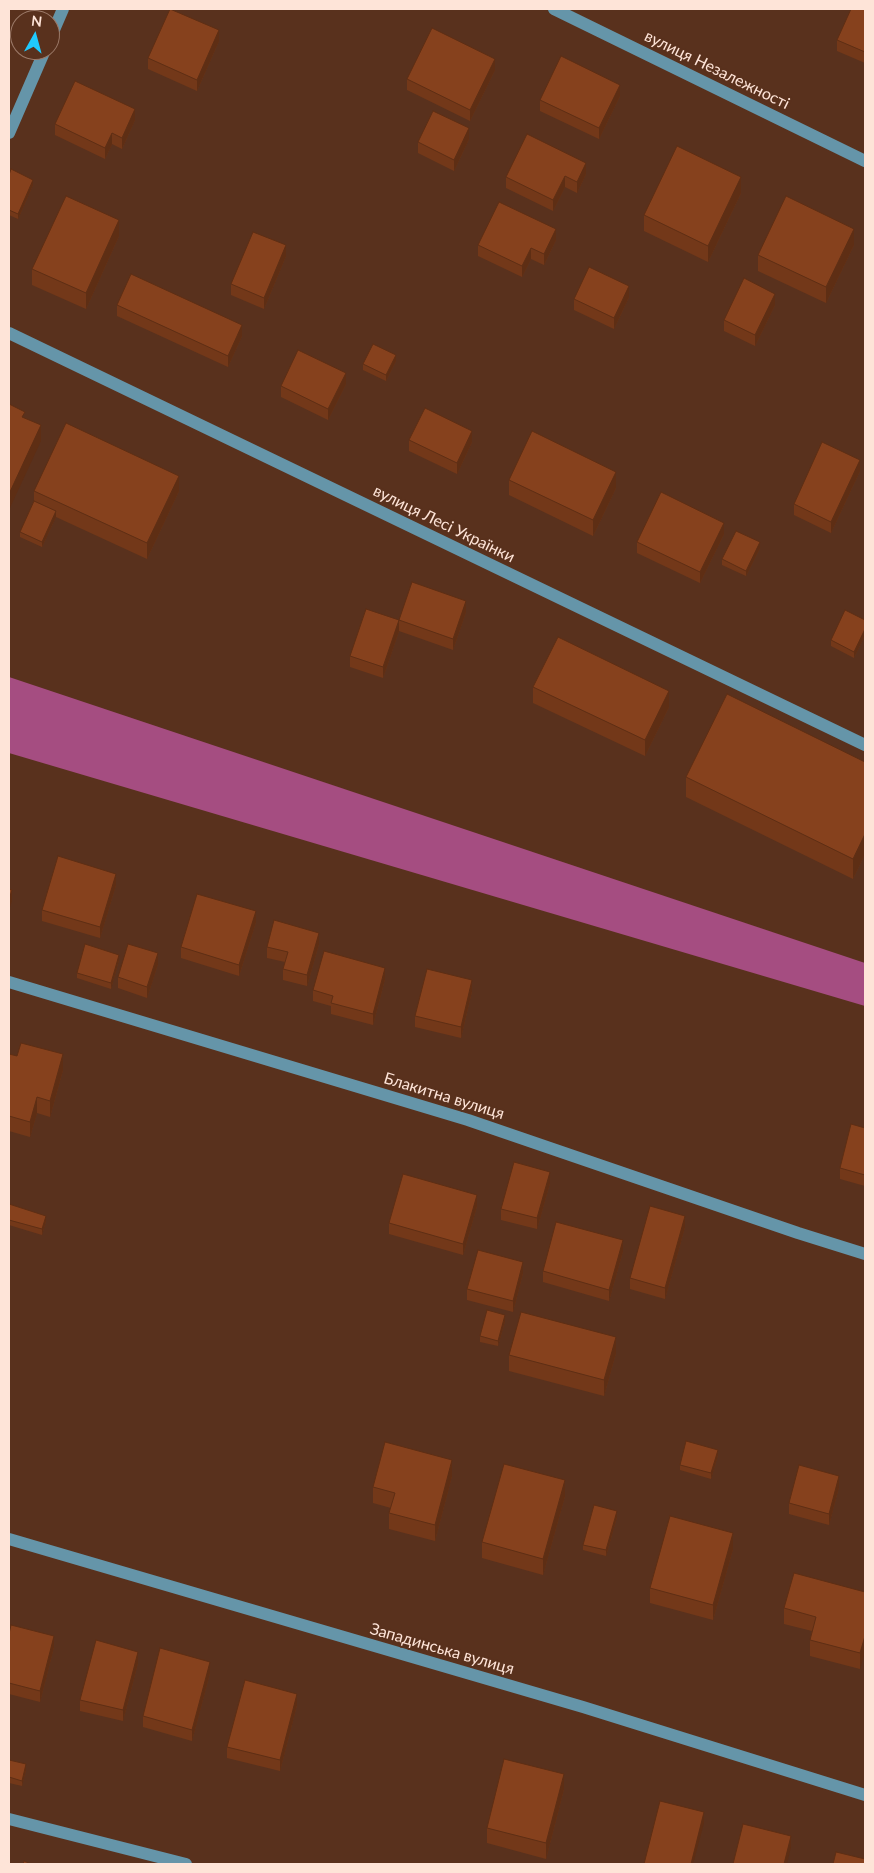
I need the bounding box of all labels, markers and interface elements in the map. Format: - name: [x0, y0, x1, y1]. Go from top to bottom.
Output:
- north arrow: [10, 10, 60, 60]
- text: N: [30, 12, 43, 30]
- street label: вулиця Незалежності: [641, 27, 793, 113]
- street label: вулиця Лесі Українки: [370, 481, 518, 567]
- street label: Блакитна вулиця: [381, 1069, 507, 1123]
- street label: Западинська вулиця: [368, 1619, 516, 1679]

